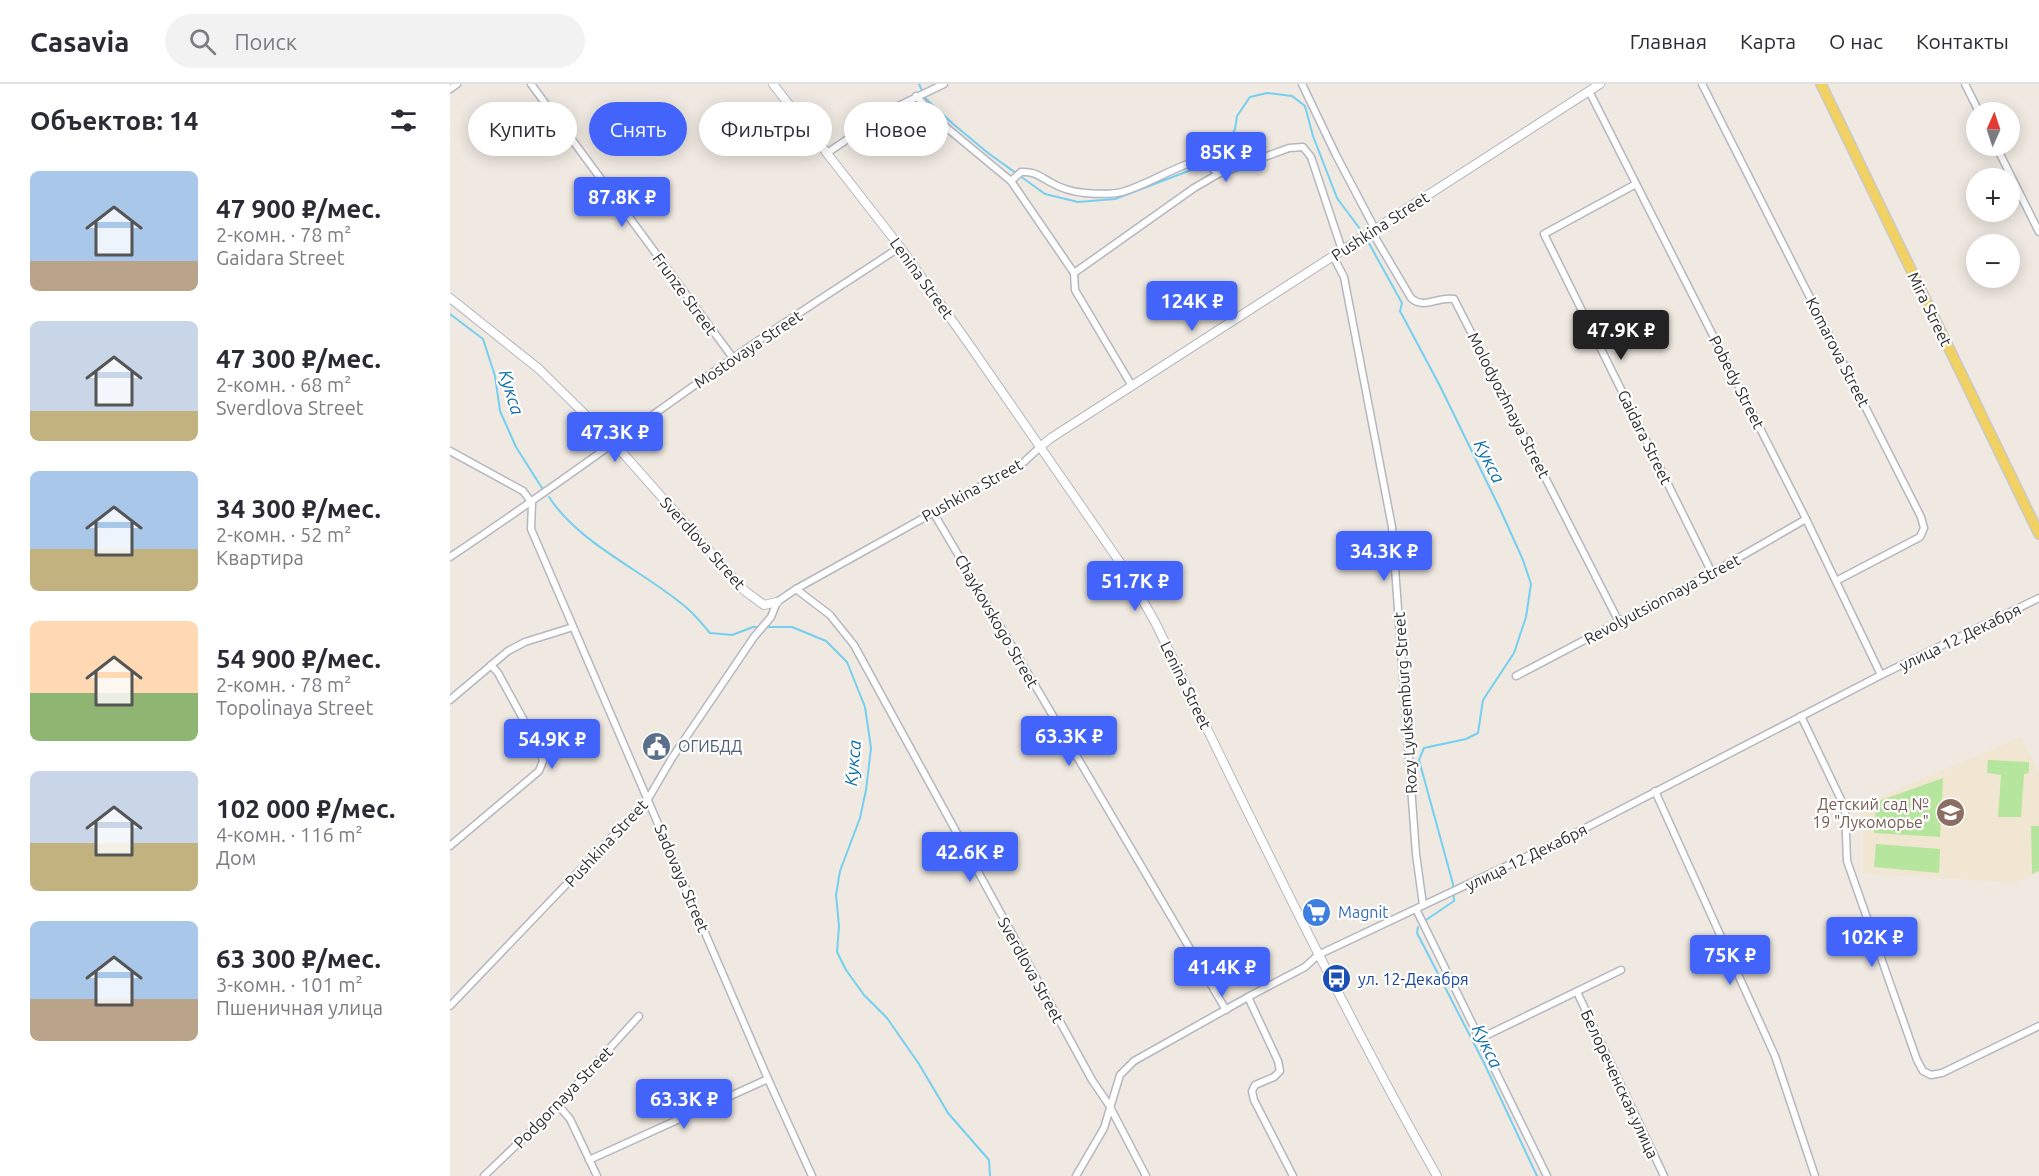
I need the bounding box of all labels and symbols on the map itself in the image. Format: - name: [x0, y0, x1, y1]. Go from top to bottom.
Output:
- north arrow: [1966, 102, 2020, 156]
- pin: 85K ₽: [1184, 132, 1268, 183]
- pin: 87.8K ₽: [567, 177, 677, 228]
- street label: Pushkina Street: [1328, 187, 1433, 264]
- street label: Lenina Street: [887, 234, 958, 323]
- street label: Frunze Street: [649, 250, 721, 339]
- street label: Mira Street: [1904, 269, 1956, 350]
- pin: 124K ₽: [1143, 281, 1241, 332]
- street label: Komarova Street: [1803, 294, 1874, 410]
- street label: Mostovaya Street: [691, 306, 806, 392]
- pin: 47.9K ₽: [1566, 310, 1676, 361]
- street label: Molodyozhnaya Street: [1464, 329, 1554, 482]
- street label: Pobedy Street: [1706, 332, 1769, 432]
- water label: Кукса: [496, 367, 528, 417]
- street label: Gaidara Street: [1614, 387, 1676, 488]
- pin: 47.3K ₽: [560, 412, 670, 463]
- water label: Кукса: [1471, 436, 1510, 486]
- street label: Pushkina Street: [918, 455, 1026, 525]
- street label: Sverdlova Street: [657, 493, 750, 593]
- pin: 34.3K ₽: [1329, 531, 1439, 582]
- street label: Revolyutsionnaya Street: [1581, 550, 1744, 648]
- street label: Chaykovskogo Street: [952, 551, 1043, 691]
- pin: 51.7K ₽: [1080, 561, 1190, 612]
- street label: улица 12 Декабря: [1896, 600, 2024, 674]
- street label: Rozy Lyuksemburg Street: [1390, 611, 1420, 795]
- street label: Lenina Street: [1157, 638, 1215, 733]
- pin: 63.3K ₽: [1014, 716, 1124, 767]
- pin: 54.9K ₽: [497, 719, 607, 770]
- public building icon: ОГИБДД: [641, 730, 673, 762]
- place label: ОГИБДД: [678, 737, 742, 755]
- water label: Кукса: [840, 739, 864, 787]
- street label: Pushkina Street: [561, 795, 651, 890]
- place label: Детский сад № 19 "Лукоморье": [1812, 795, 1929, 831]
- school or university icon: Детский сад № 19 "Лукоморье": [1934, 797, 1966, 829]
- street label: улица 12 Декабря: [1462, 820, 1590, 894]
- street label: Sadovaya Street: [651, 821, 713, 935]
- pin: 42.6K ₽: [915, 832, 1025, 883]
- supermarket icon: Magnit: [1301, 896, 1333, 928]
- place label: Magnit: [1338, 903, 1389, 921]
- street label: Sverdlova Street: [995, 914, 1068, 1027]
- pin: 102K ₽: [1823, 917, 1921, 968]
- pin: 75K ₽: [1688, 935, 1772, 986]
- pin: 41.4K ₽: [1167, 947, 1277, 998]
- bus stop icon: ул. 12-Декабря: [1321, 963, 1353, 995]
- place label: ул. 12-Декабря: [1358, 970, 1469, 988]
- street label: Белореченская улица: [1578, 1007, 1662, 1161]
- water label: Кукса: [1469, 1021, 1507, 1071]
- street label: Podgornaya Street: [510, 1042, 617, 1152]
- pin: 63.3K ₽: [629, 1079, 739, 1130]

